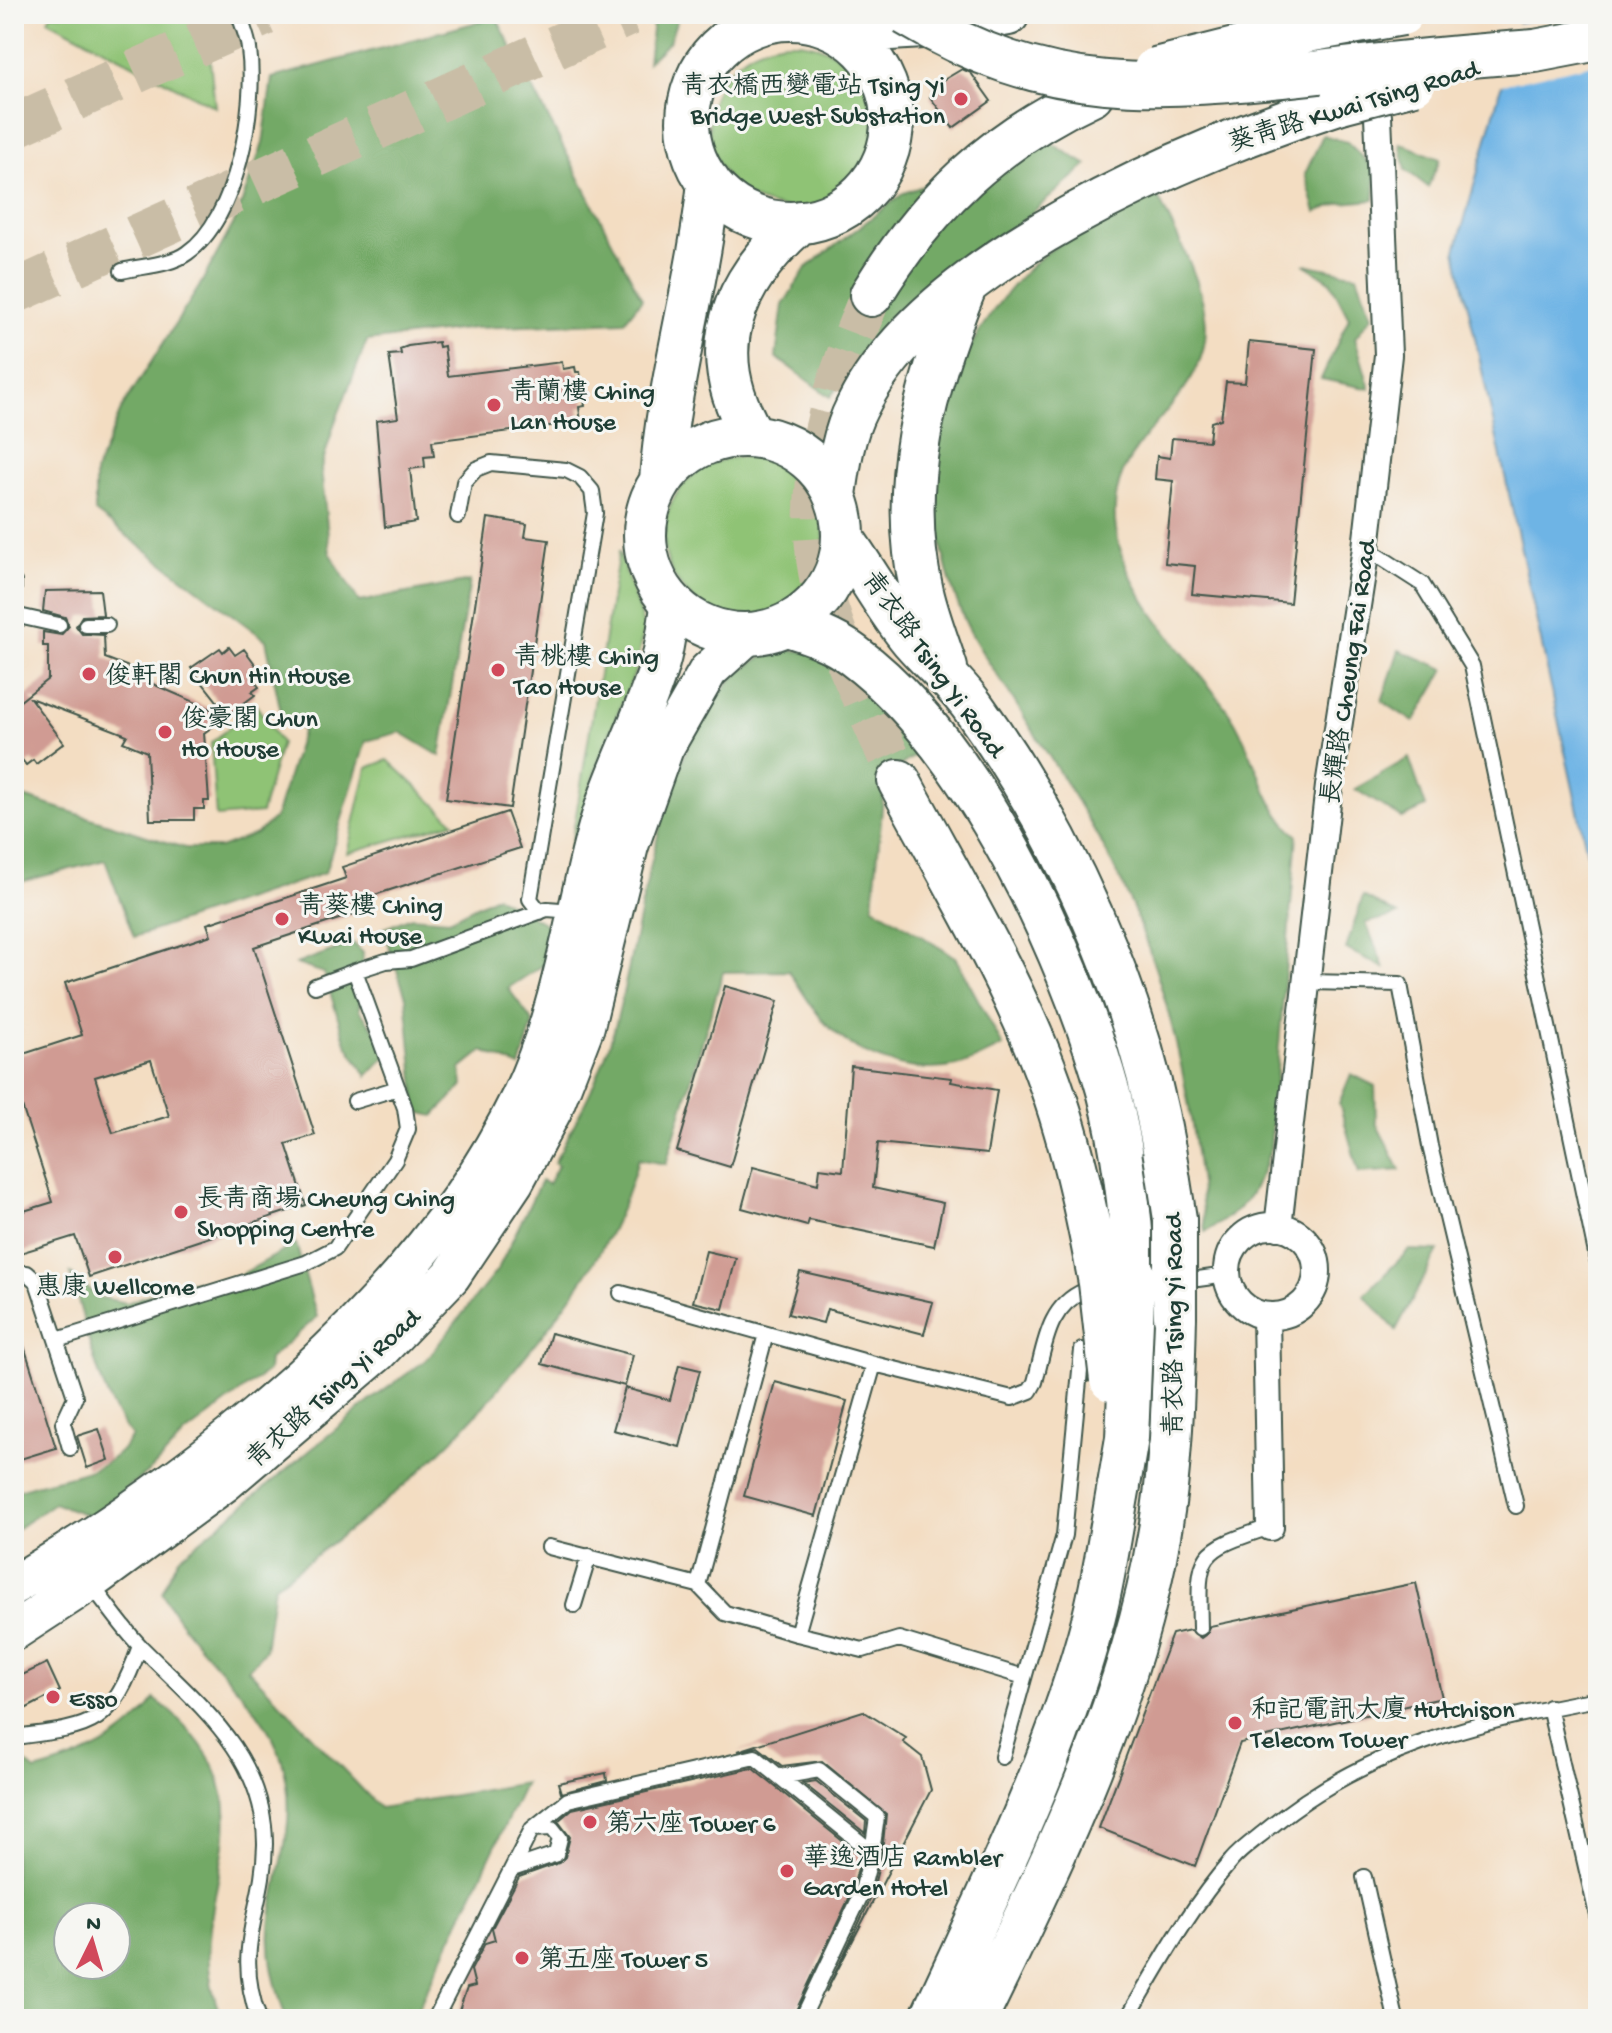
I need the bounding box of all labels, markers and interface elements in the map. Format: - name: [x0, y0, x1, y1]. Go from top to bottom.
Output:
- street label: 葵青路 Kwai Tsing Road: [1225, 53, 1485, 161]
- place label: 青衣橋西變電站 Tsing Yi Bridge West Substation: [681, 71, 946, 134]
- marker: 青衣橋西變電站 Tsing Yi Bridge West Substation: [952, 90, 970, 108]
- place label: 青蘭樓 Ching Lan House: [510, 377, 655, 440]
- marker: 青蘭樓 Ching Lan House: [485, 396, 503, 414]
- street label: 長輝路 Cheung Fai Road: [1316, 536, 1386, 807]
- street label: 青衣路 Tsing Yi Road: [853, 565, 1012, 767]
- place label: 青桃樓 Ching Tao House: [512, 642, 659, 705]
- marker: 青桃樓 Ching Tao House: [489, 661, 507, 679]
- place label: 俊軒閣 Chun Hin House: [105, 662, 351, 694]
- marker: 俊軒閣 Chun Hin House: [80, 665, 98, 683]
- place label: 俊豪閣 Chun Ho House: [181, 704, 318, 767]
- marker: 俊豪閣 Chun Ho House: [156, 723, 174, 741]
- place label: 青葵樓 Ching Kwai House: [298, 891, 443, 954]
- marker: 青葵樓 Ching Kwai House: [273, 910, 291, 928]
- place label: 長青商場 Cheung Ching Shopping Centre: [197, 1184, 455, 1247]
- marker: 長青商場 Cheung Ching Shopping Centre: [172, 1203, 190, 1221]
- street label: 青衣路 Tsing Yi Road: [1159, 1212, 1192, 1437]
- marker: 惠康 Wellcome: [106, 1248, 124, 1266]
- place label: 惠康 Wellcome: [35, 1272, 195, 1305]
- street label: 青衣路 Tsing Yi Road: [240, 1301, 430, 1477]
- place label: Esso: [69, 1686, 118, 1717]
- marker: Esso: [44, 1688, 62, 1706]
- place label: 和記電訊大廈 Hutchison Telecom Tower: [1249, 1695, 1515, 1758]
- marker: 和記電訊大廈 Hutchison Telecom Tower: [1226, 1714, 1244, 1732]
- place label: 第六座 Tower 6: [606, 1809, 777, 1842]
- marker: 第六座 Tower 6: [581, 1813, 599, 1831]
- place label: 華逸酒店 Rambler Garden Hotel: [803, 1843, 1005, 1906]
- marker: 華逸酒店 Rambler Garden Hotel: [778, 1862, 796, 1880]
- north arrow: [52, 1901, 132, 1981]
- text: N: [85, 1911, 102, 1939]
- place label: 第五座 Tower 5: [538, 1945, 708, 1978]
- marker: 第五座 Tower 5: [513, 1949, 531, 1967]

